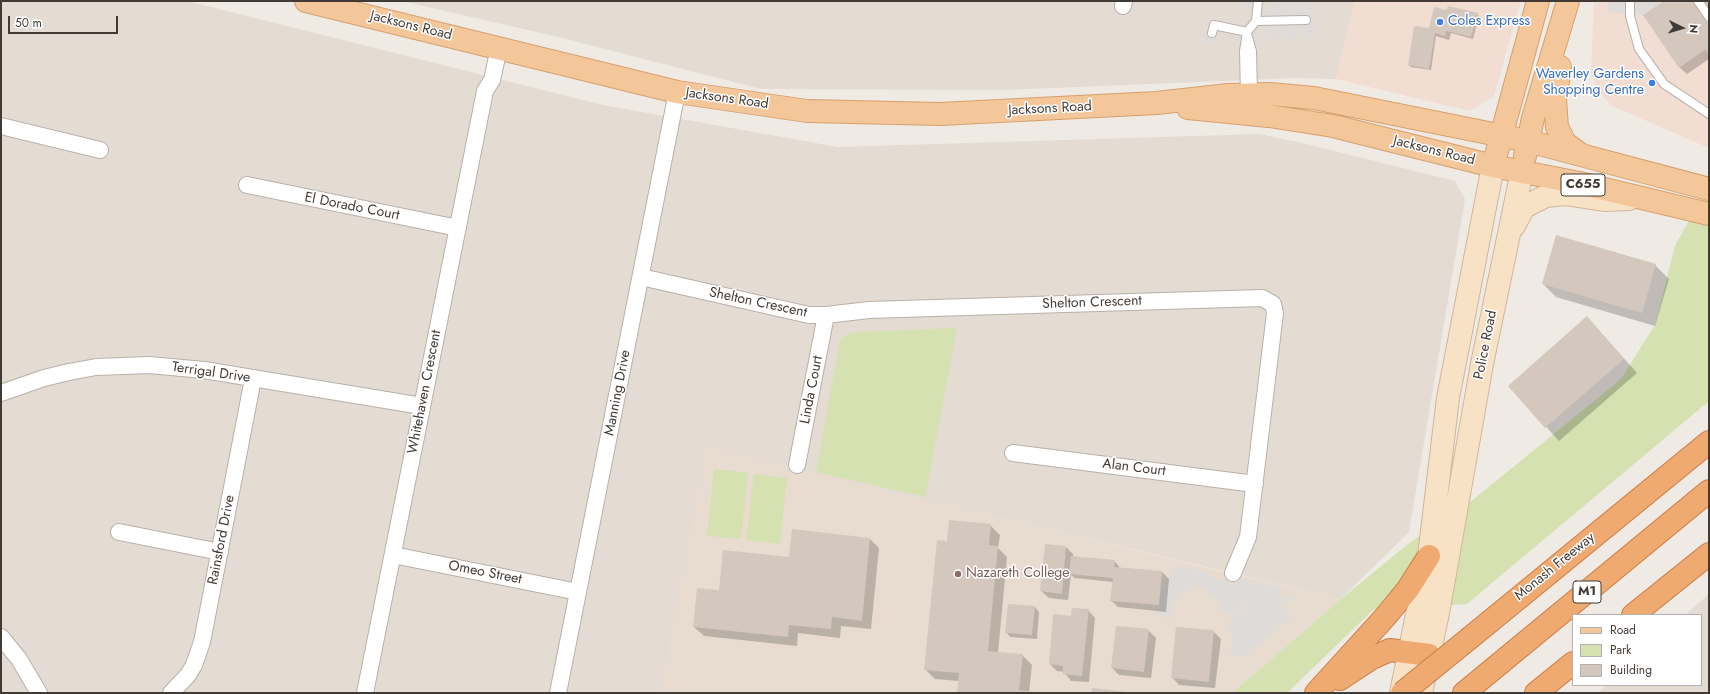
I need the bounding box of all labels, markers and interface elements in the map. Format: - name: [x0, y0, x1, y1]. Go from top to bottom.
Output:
- scale bar: [10, 8, 120, 34]
- street label: Jacksons Road: [368, 8, 454, 44]
- north arrow: [1662, 8, 1702, 48]
- text: 50 m: [15, 14, 42, 32]
- place label: Coles Express: [1448, 14, 1530, 30]
- marker: Coles Express: [1435, 17, 1445, 27]
- text: N: [1686, 24, 1702, 34]
- place label: Waverley Gardens Shopping Centre: [1536, 67, 1644, 100]
- marker: Waverley Gardens Shopping Centre: [1647, 78, 1657, 88]
- street label: Jacksons Road: [684, 85, 770, 113]
- street label: Jacksons Road: [1008, 98, 1092, 120]
- street label: Jacksons Road: [1391, 133, 1477, 169]
- road number: C655: [1561, 174, 1605, 196]
- street label: El Dorado Court: [303, 190, 401, 224]
- street label: Shelton Crescent: [708, 284, 808, 322]
- street label: Shelton Crescent: [1042, 293, 1142, 313]
- street label: Police Road: [1471, 309, 1501, 381]
- street label: Whitehaven Crescent: [405, 329, 445, 455]
- street label: Manning Drive: [601, 349, 635, 437]
- street label: Linda Court: [797, 355, 827, 425]
- street label: Terrigal Drive: [171, 359, 251, 387]
- street label: Alan Court: [1101, 456, 1167, 480]
- street label: Rainsford Drive: [205, 494, 239, 586]
- street label: Monash Freeway: [1512, 530, 1598, 604]
- street label: Omeo Street: [447, 558, 523, 588]
- place label: Nazareth College: [966, 566, 1070, 582]
- marker: Nazareth College: [953, 569, 963, 579]
- road number: M1: [1573, 581, 1601, 603]
- legend: [1572, 614, 1702, 686]
- text: Road: [1610, 621, 1636, 639]
- text: Park: [1610, 641, 1631, 659]
- text: Building: [1610, 661, 1652, 679]

